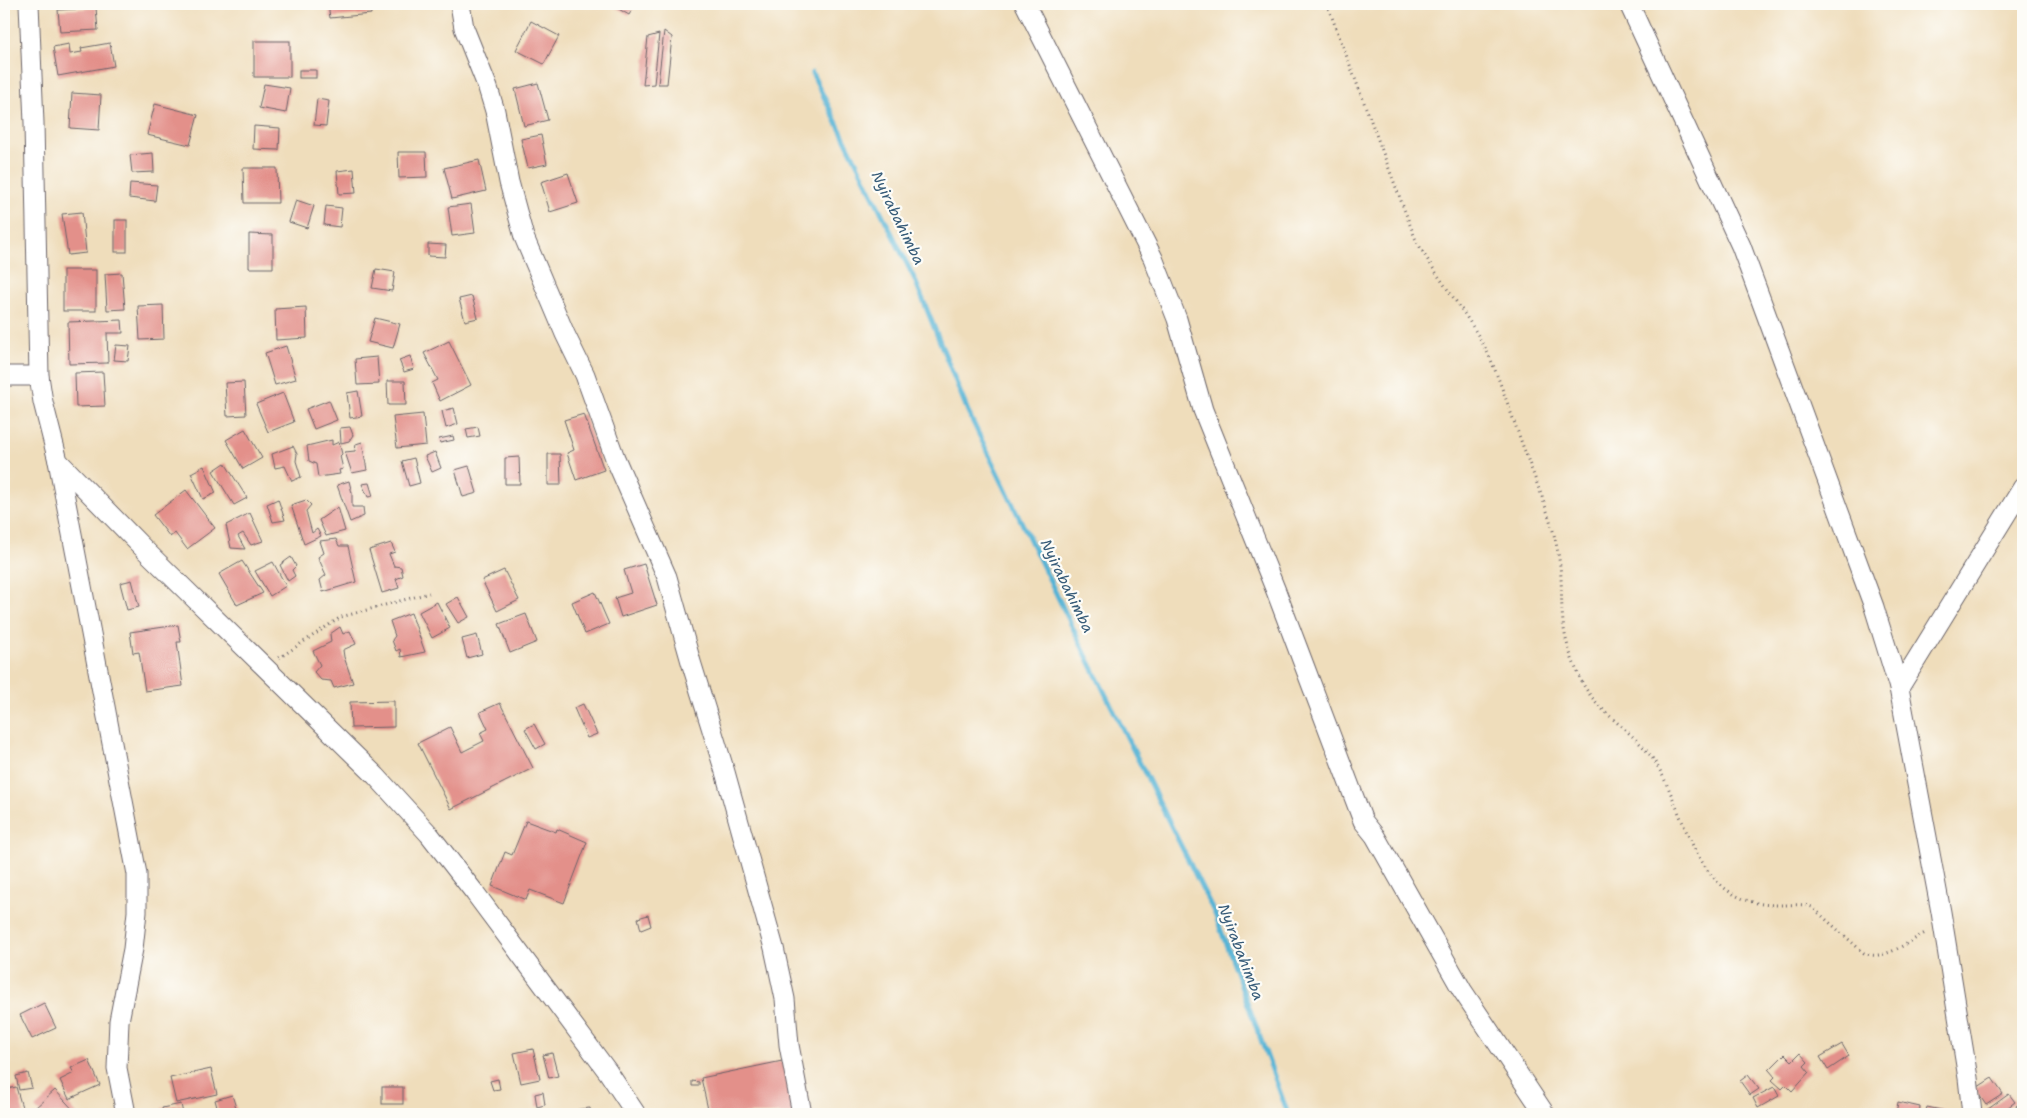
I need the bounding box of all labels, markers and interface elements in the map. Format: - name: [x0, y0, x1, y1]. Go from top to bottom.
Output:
- water label: Nyirabahimba: [867, 168, 929, 268]
- water label: Nyirabahimba: [1036, 536, 1098, 636]
- water label: Nyirabahimba: [1213, 901, 1269, 1003]

